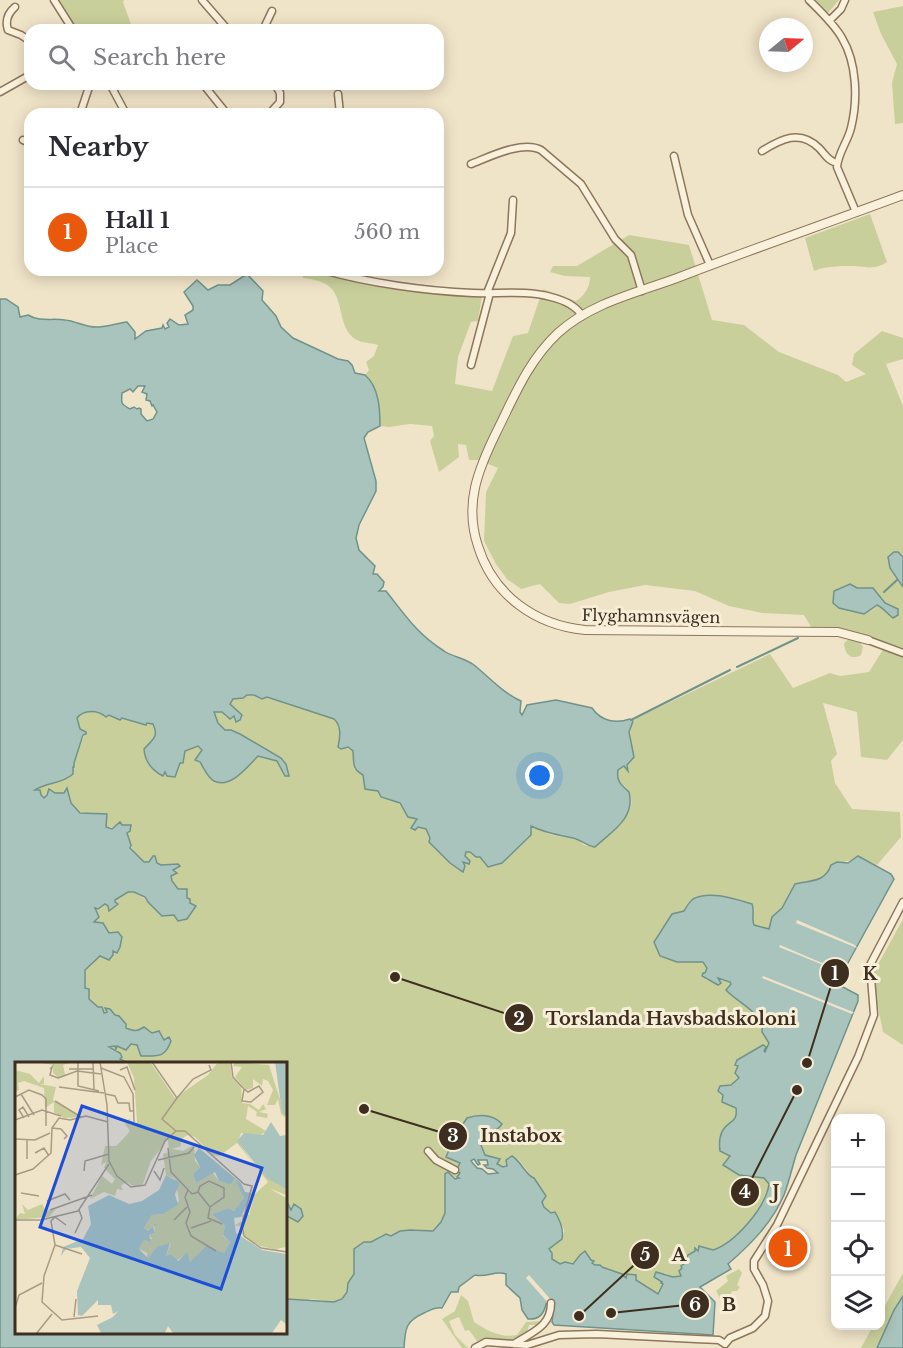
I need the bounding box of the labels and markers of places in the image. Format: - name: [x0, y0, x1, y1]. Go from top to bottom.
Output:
- callout: K: [820, 955, 889, 991]
- callout: Torslanda Havsbadskoloni: [504, 1000, 809, 1036]
- callout: Instabox: [438, 1118, 574, 1154]
- callout: J: [730, 1174, 791, 1210]
- pin: 1: [768, 1226, 808, 1270]
- callout: A: [630, 1237, 699, 1273]
- callout: B: [680, 1286, 748, 1322]

